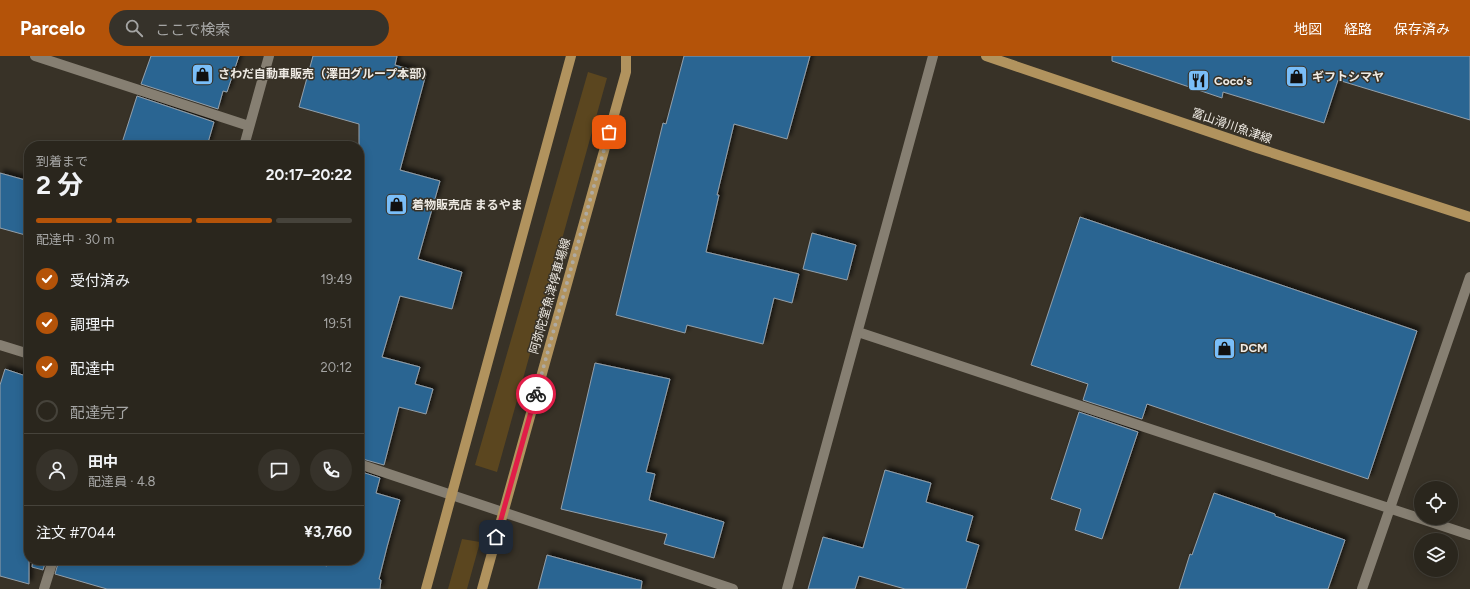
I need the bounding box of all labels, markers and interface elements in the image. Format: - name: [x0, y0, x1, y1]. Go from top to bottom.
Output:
- search box: [109, 10, 389, 46]
- text: Parcelo: [20, 17, 85, 40]
- icon: search: [123, 17, 145, 39]
- text: ここで検索: [155, 21, 230, 39]
- text: 地図: [1294, 21, 1322, 38]
- text: 経路: [1344, 21, 1372, 38]
- text: 保存済み: [1394, 21, 1450, 38]
- shop icon: さわだ自動車販売（澤田グループ本部）: [190, 61, 216, 87]
- shop icon: ギフトシマヤ: [1283, 64, 1309, 90]
- place label: さわだ自動車販売（澤田グループ本部）: [218, 67, 433, 81]
- restaurant icon: Coco's: [1186, 68, 1212, 94]
- place label: ギフトシマヤ: [1312, 70, 1384, 84]
- place label: Coco's: [1214, 74, 1252, 88]
- street label: 富山滑川魚津線: [1190, 106, 1274, 146]
- pin: [592, 115, 626, 149]
- icon: bag: [598, 121, 620, 143]
- text: 到着まで: [36, 154, 88, 169]
- text: 20:17–20:22: [266, 166, 352, 184]
- text: 2 分: [36, 169, 83, 201]
- shop icon: 着物販売店 まるやま: [383, 192, 409, 218]
- place label: 着物販売店 まるやま: [412, 198, 523, 212]
- text: 配達中 · 30 m: [36, 232, 114, 247]
- street label: 阿弥陀堂魚津停車場線: [527, 236, 573, 356]
- icon: check: [36, 268, 58, 290]
- text: 受付済み: [70, 272, 130, 290]
- text: 19:49: [321, 272, 352, 287]
- icon: check: [36, 312, 58, 334]
- text: 調理中: [70, 316, 115, 334]
- text: 19:51: [323, 316, 352, 331]
- shop icon: DCM: [1211, 335, 1237, 361]
- place label: DCM: [1240, 341, 1267, 355]
- icon: check: [36, 356, 58, 378]
- text: 配達中: [70, 360, 115, 378]
- text: 20:12: [320, 360, 352, 375]
- courier: [516, 374, 556, 414]
- icon: bike: [525, 383, 547, 405]
- text: 配達完了: [70, 404, 130, 422]
- button: person: [36, 449, 78, 491]
- button: chat: [258, 449, 300, 491]
- button: phone: [310, 449, 352, 491]
- text: 田中: [88, 453, 118, 471]
- text: 配達員 · 4.8: [88, 474, 155, 489]
- map controls: [1414, 481, 1458, 577]
- button: locate: [1414, 481, 1458, 525]
- pin: [479, 520, 513, 554]
- text: ¥3,760: [304, 523, 352, 541]
- text: 注文 #7044: [36, 524, 115, 542]
- icon: home: [485, 526, 507, 548]
- button: layers: [1414, 533, 1458, 577]

